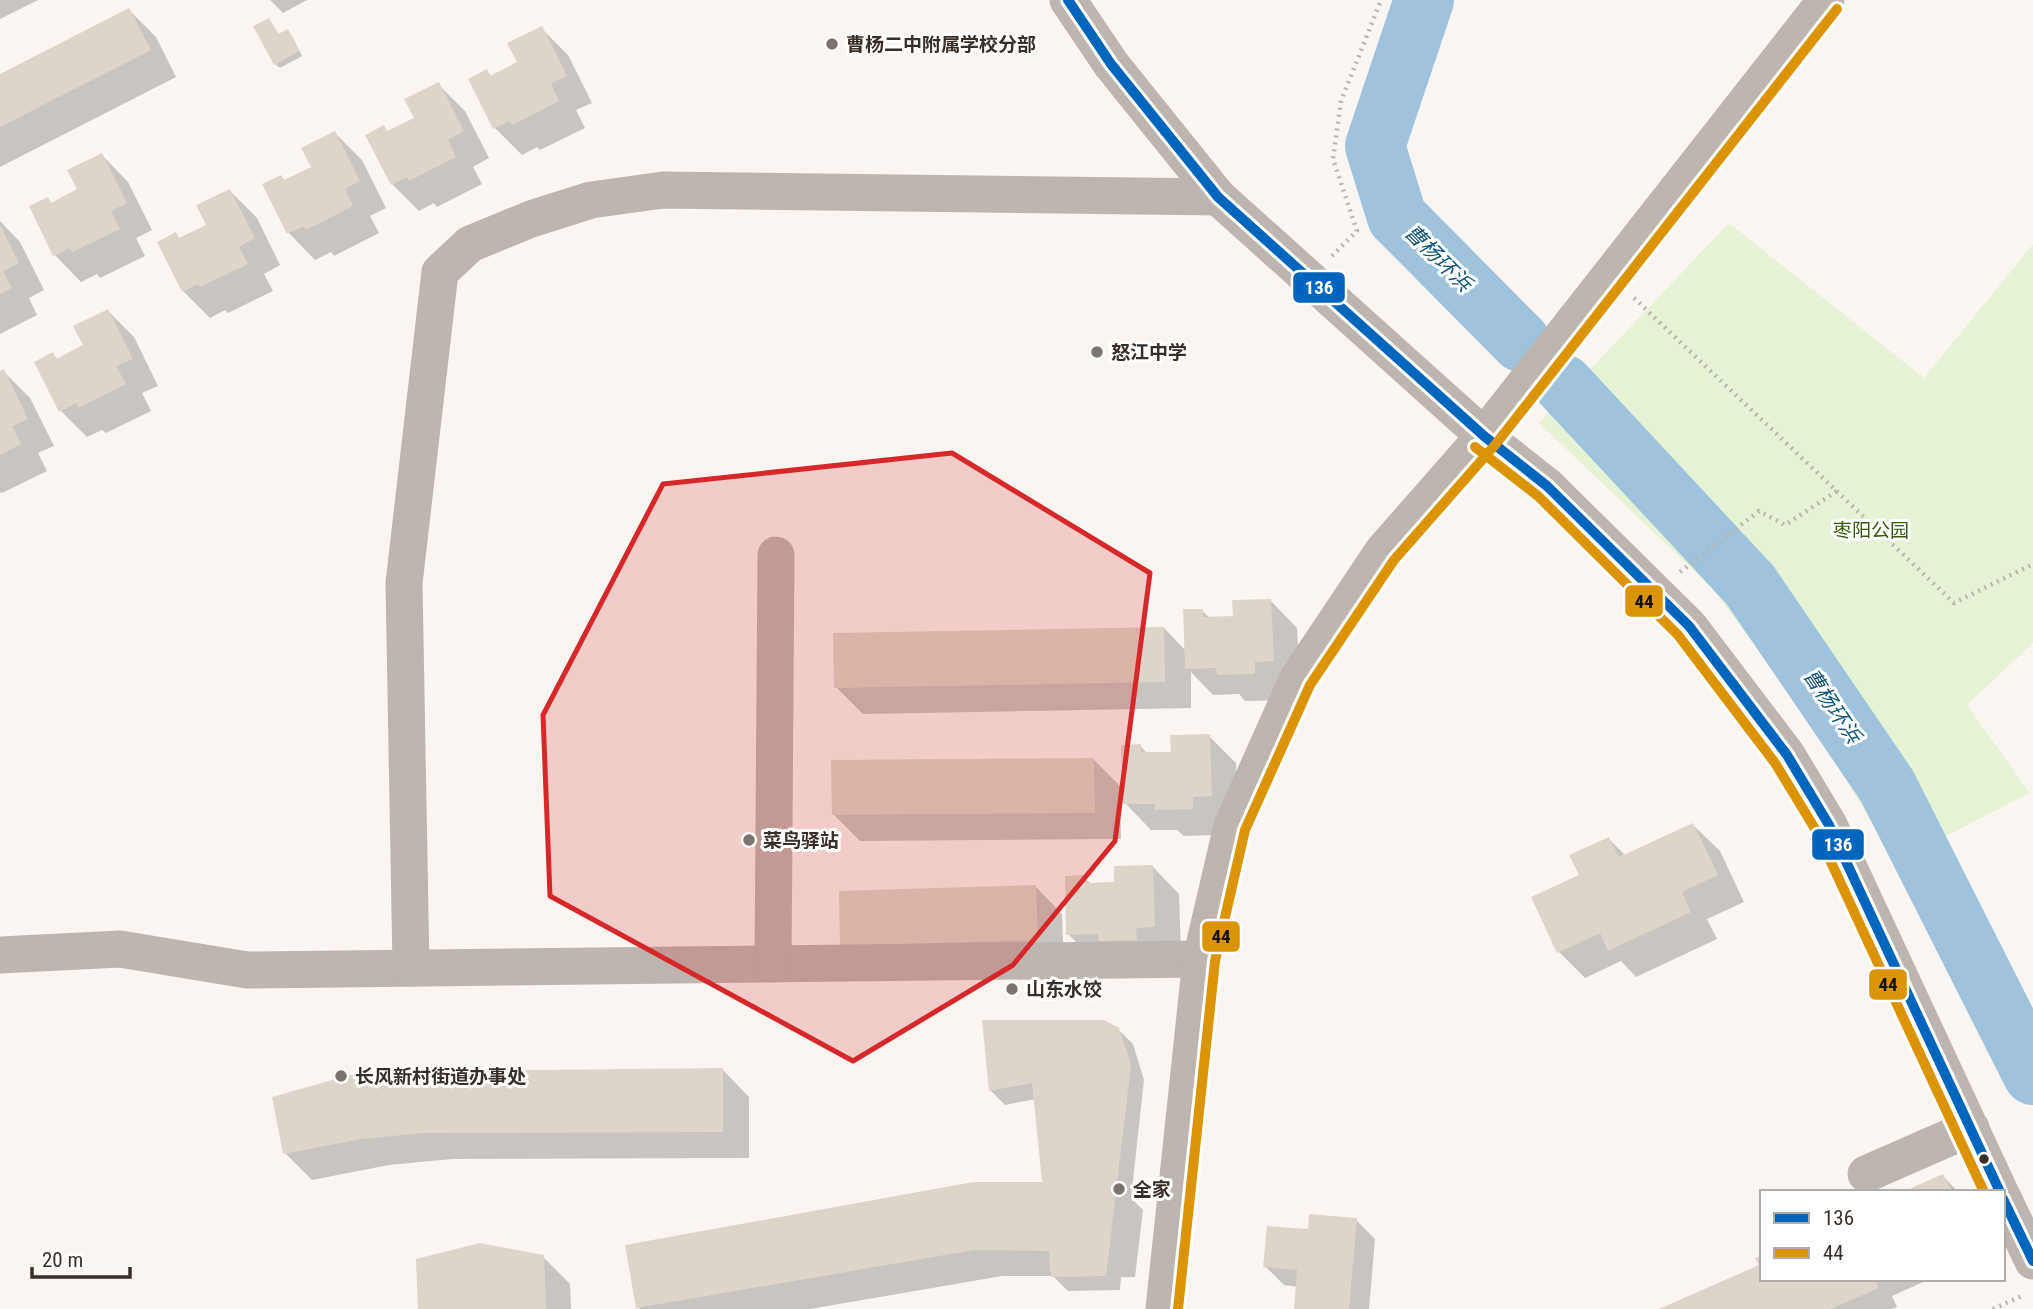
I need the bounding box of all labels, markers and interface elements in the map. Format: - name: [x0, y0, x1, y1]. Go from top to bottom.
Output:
- place label: 曹杨二中附属学校分部: [846, 33, 1036, 56]
- marker: 曹杨二中附属学校分部: [824, 36, 840, 52]
- water label: 曹杨环浜: [1400, 220, 1478, 298]
- line badge: 136: [1292, 271, 1346, 304]
- text: 136: [1305, 276, 1333, 299]
- place label: 怒江中学: [1111, 341, 1187, 364]
- marker: 怒江中学: [1089, 344, 1105, 360]
- park label: 枣阳公园: [1833, 519, 1909, 542]
- line badge: 44: [1624, 584, 1664, 618]
- text: 44: [1634, 590, 1654, 613]
- water label: 曹杨环浜: [1799, 664, 1867, 749]
- line badge: 136: [1811, 828, 1865, 861]
- place label: 菜鸟驿站: [763, 829, 839, 852]
- marker: 菜鸟驿站: [741, 832, 757, 848]
- text: 136: [1824, 833, 1852, 856]
- line badge: 44: [1201, 920, 1241, 953]
- text: 44: [1211, 925, 1231, 948]
- line badge: 44: [1868, 968, 1908, 1001]
- text: 44: [1878, 973, 1898, 996]
- place label: 山东水饺: [1026, 978, 1102, 1001]
- marker: 山东水饺: [1004, 981, 1020, 997]
- place label: 长风新村街道办事处: [355, 1065, 526, 1088]
- marker: 长风新村街道办事处: [333, 1068, 349, 1084]
- unlabelled marker: [1977, 1152, 1991, 1166]
- place label: 全家: [1133, 1178, 1171, 1201]
- marker: 全家: [1111, 1181, 1127, 1197]
- legend: [1760, 1190, 2005, 1281]
- text: 136: [1823, 1206, 1854, 1230]
- scale bar: [32, 1236, 130, 1280]
- text: 44: [1823, 1241, 1844, 1265]
- text: 20 m: [42, 1248, 83, 1272]

